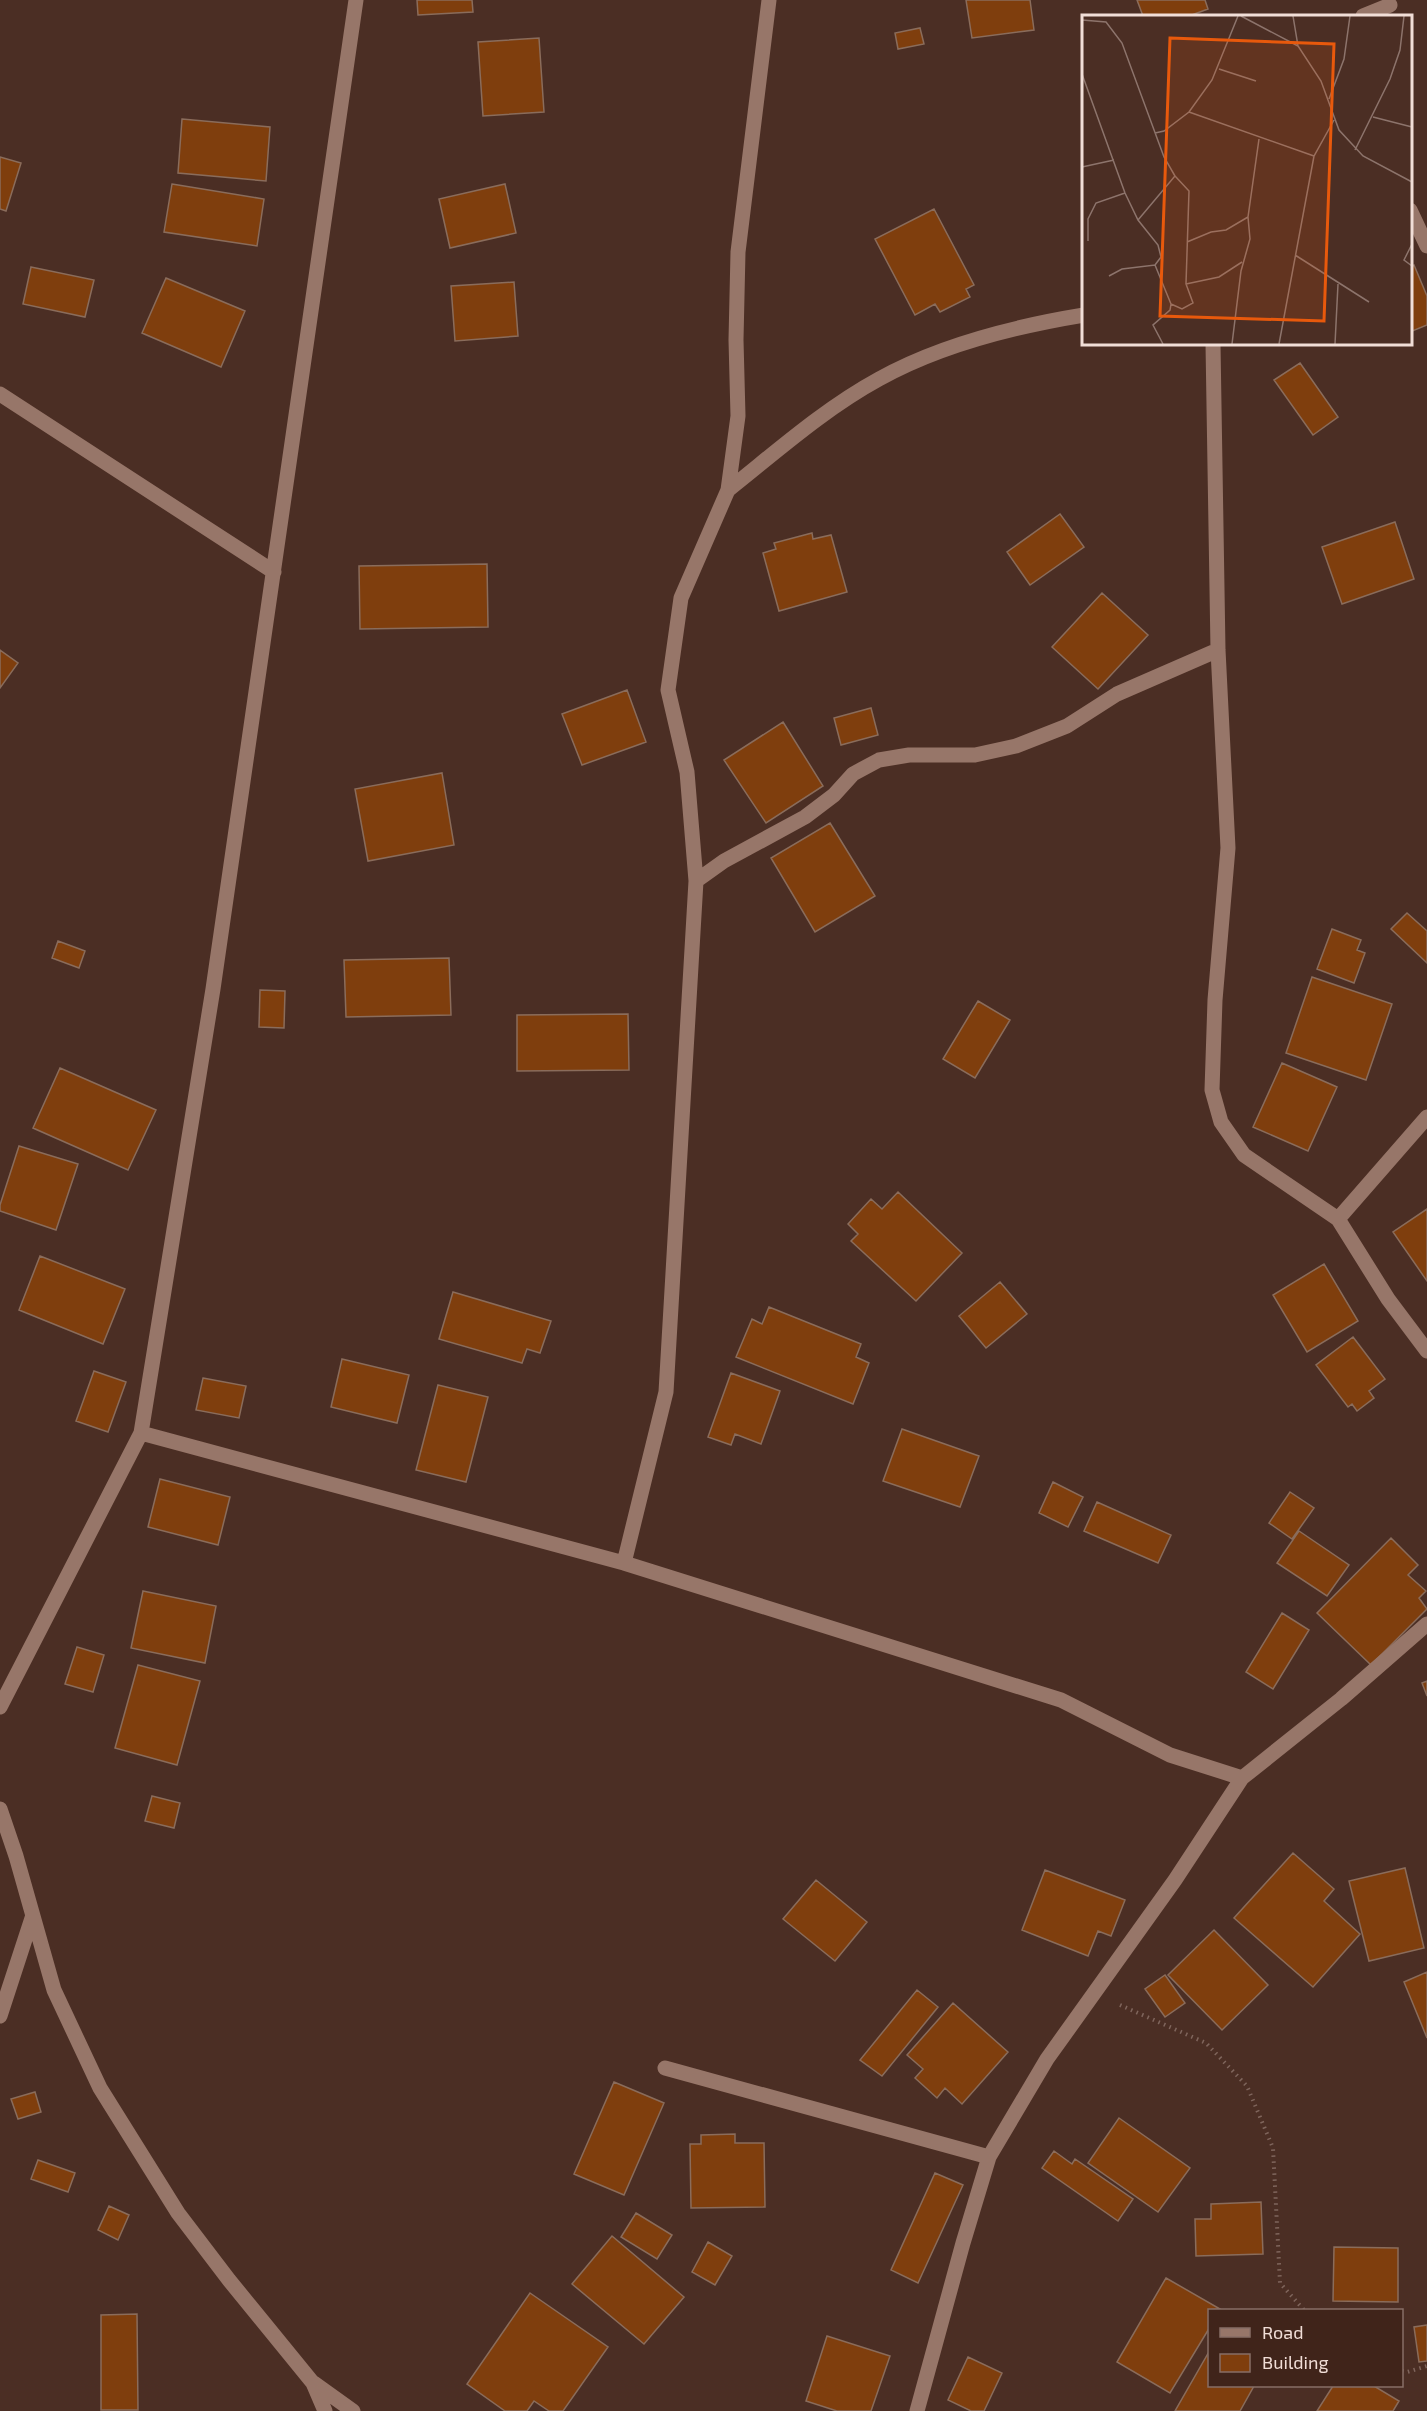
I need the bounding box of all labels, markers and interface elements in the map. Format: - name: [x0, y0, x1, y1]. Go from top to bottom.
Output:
- inset map: [1082, 15, 1412, 345]
- legend: [1208, 2309, 1403, 2387]
- text: Road: [1262, 2321, 1303, 2343]
- text: Building: [1262, 2351, 1329, 2373]

